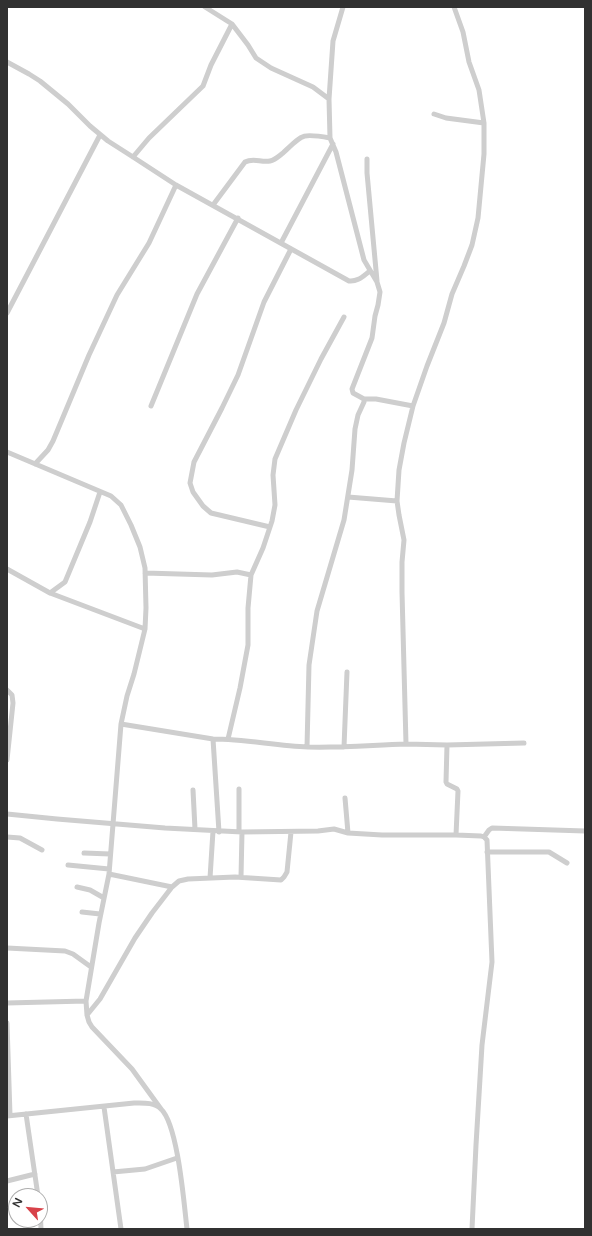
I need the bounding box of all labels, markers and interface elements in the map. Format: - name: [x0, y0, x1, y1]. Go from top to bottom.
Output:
- north arrow: [8, 1188, 48, 1228]
- text: N: [10, 1196, 26, 1210]

